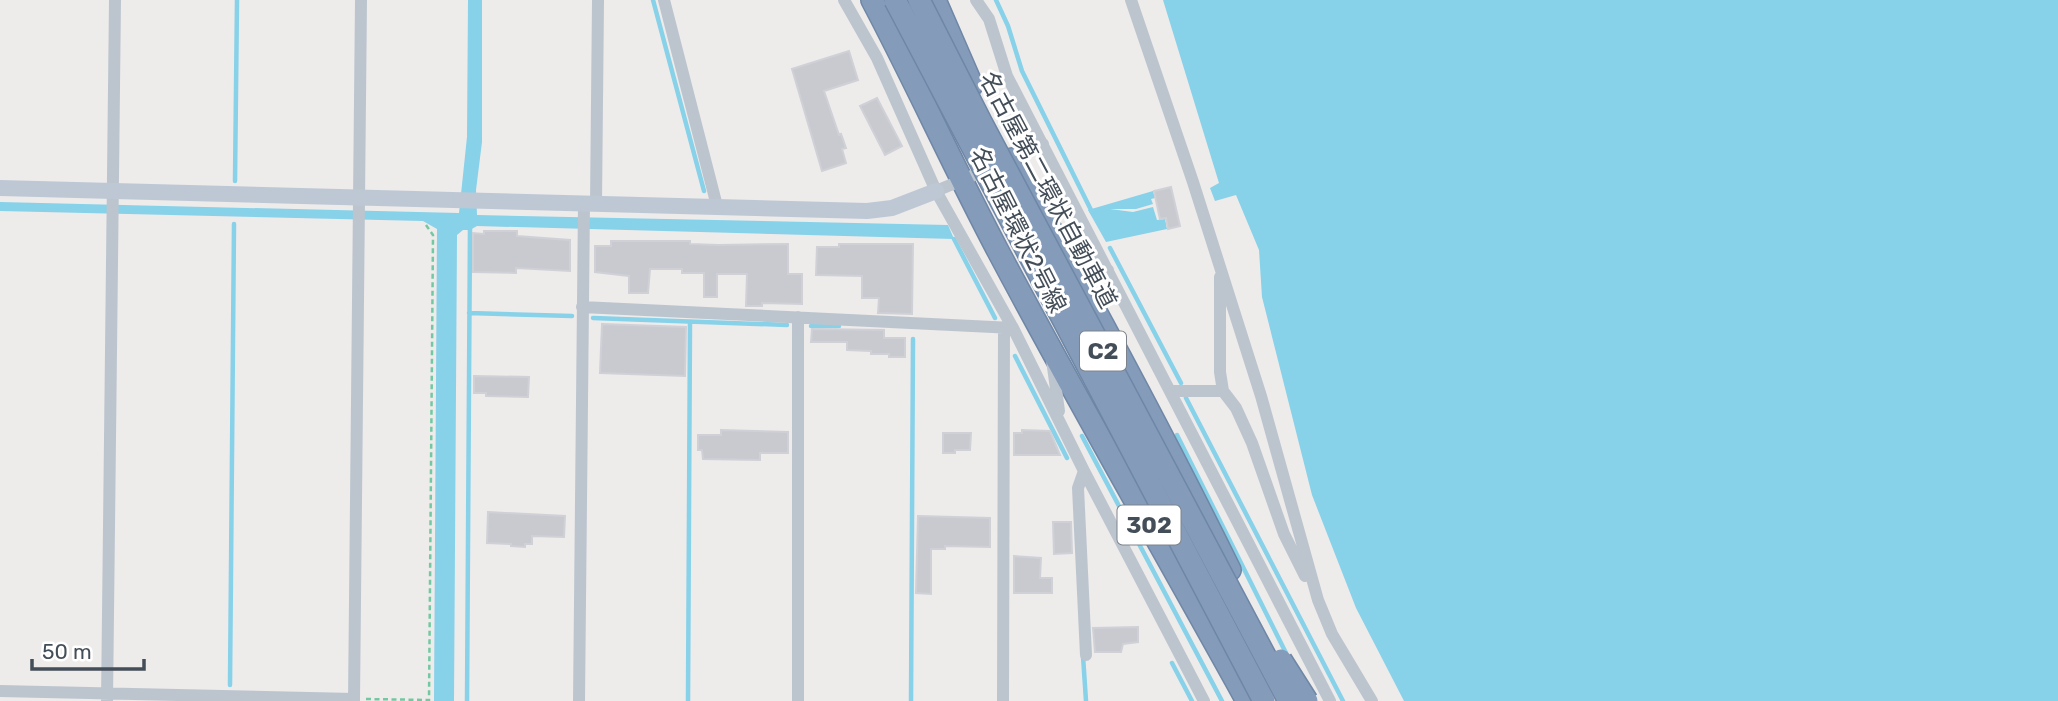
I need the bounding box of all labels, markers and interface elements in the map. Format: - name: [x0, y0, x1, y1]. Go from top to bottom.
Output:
- street label: 名古屋第二環状自動車道: [974, 67, 1122, 313]
- street label: 名古屋環状2号線: [964, 143, 1072, 317]
- road number: C2: [1080, 332, 1126, 370]
- road number: 302: [1118, 505, 1180, 544]
- scale bar: [32, 628, 144, 672]
- text: 50 m: [42, 639, 92, 664]

